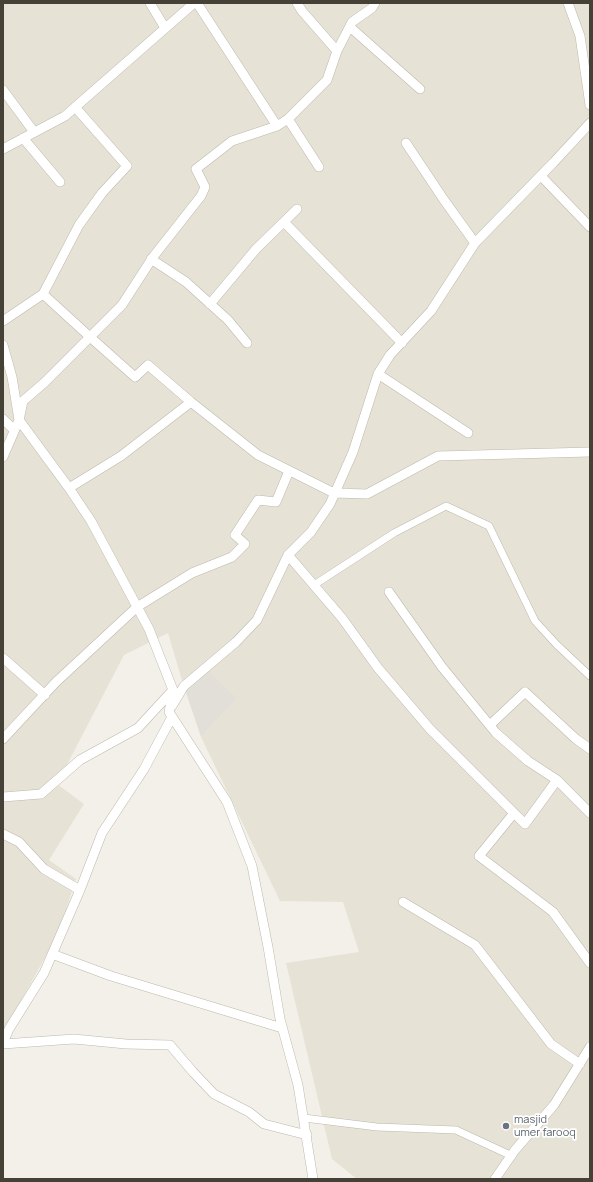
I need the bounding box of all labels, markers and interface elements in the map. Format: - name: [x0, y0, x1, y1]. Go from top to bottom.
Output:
- place label: masjid umer farooq: [514, 1113, 576, 1139]
- marker: masjid umer farooq: [501, 1121, 511, 1131]

